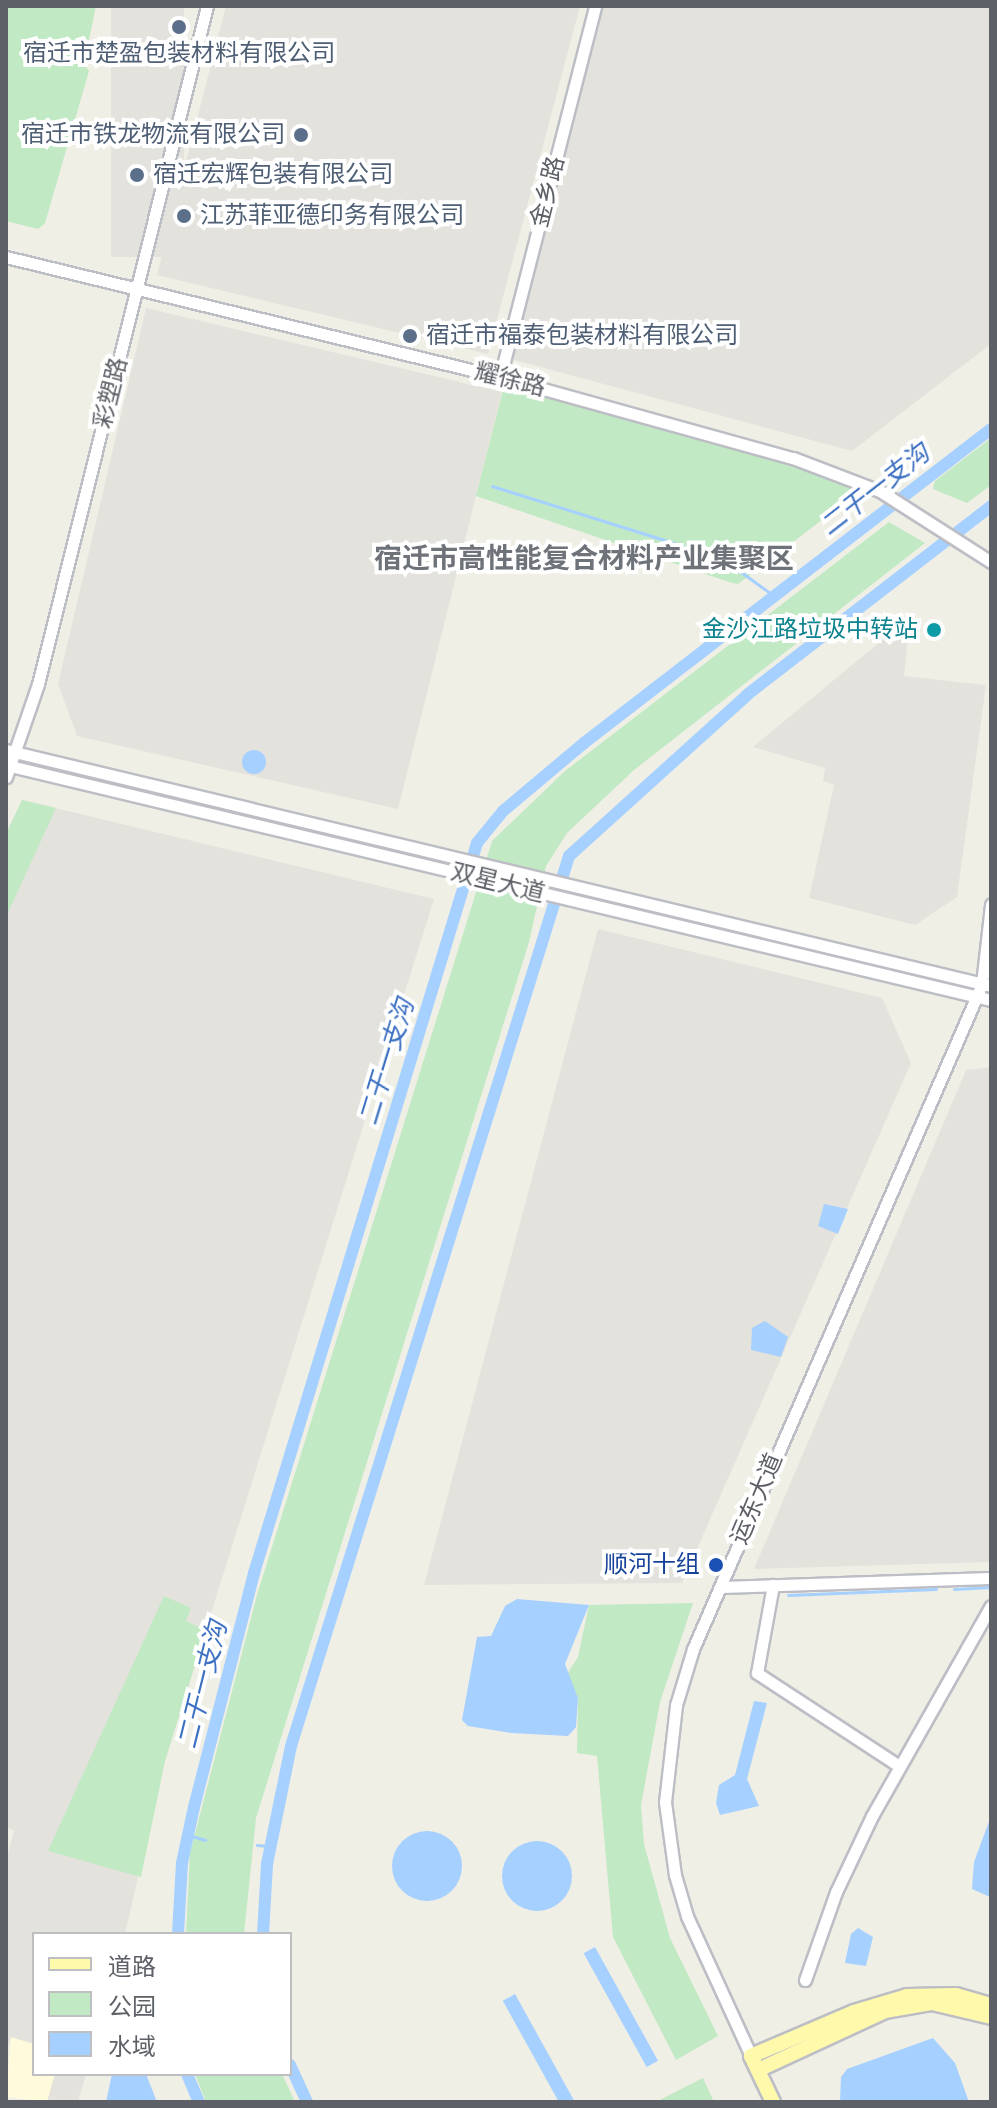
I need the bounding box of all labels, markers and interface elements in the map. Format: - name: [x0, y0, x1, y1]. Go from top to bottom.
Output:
- marker: 宿迁市楚盈包装材料有限公司: [170, 18, 188, 36]
- place label: 宿迁市楚盈包装材料有限公司: [23, 40, 335, 68]
- place label: 宿迁市铁龙物流有限公司: [21, 121, 285, 149]
- marker: 宿迁市铁龙物流有限公司: [292, 126, 310, 144]
- street label: 金乡路: [525, 154, 571, 230]
- place label: 宿迁宏辉包装有限公司: [153, 161, 393, 189]
- marker: 宿迁宏辉包装有限公司: [128, 166, 146, 184]
- place label: 江苏菲亚德印务有限公司: [200, 202, 464, 230]
- marker: 江苏菲亚德印务有限公司: [175, 207, 193, 225]
- place label: 宿迁市福泰包装材料有限公司: [426, 322, 738, 350]
- marker: 宿迁市福泰包装材料有限公司: [401, 327, 419, 345]
- street label: 彩塑路: [88, 355, 134, 431]
- street label: 耀徐路: [472, 357, 548, 403]
- water label: 二干一支沟: [814, 438, 936, 542]
- district label: 宿迁市高性能复合材料产业集聚区: [374, 542, 794, 576]
- place label: 金沙江路垃圾中转站: [702, 616, 918, 644]
- marker: 金沙江路垃圾中转站: [925, 621, 943, 639]
- street label: 双星大道: [448, 857, 548, 909]
- water label: 二干一支沟: [353, 995, 421, 1129]
- street label: 运东大道: [725, 1449, 789, 1549]
- place label: 顺河十组: [604, 1551, 700, 1579]
- marker: 顺河十组: [707, 1556, 725, 1574]
- water label: 二干一支沟: [172, 1618, 234, 1752]
- legend: [32, 1932, 292, 2076]
- text: 道路: [108, 1953, 156, 1981]
- text: 公园: [108, 1993, 156, 2021]
- text: 水域: [108, 2033, 156, 2061]

